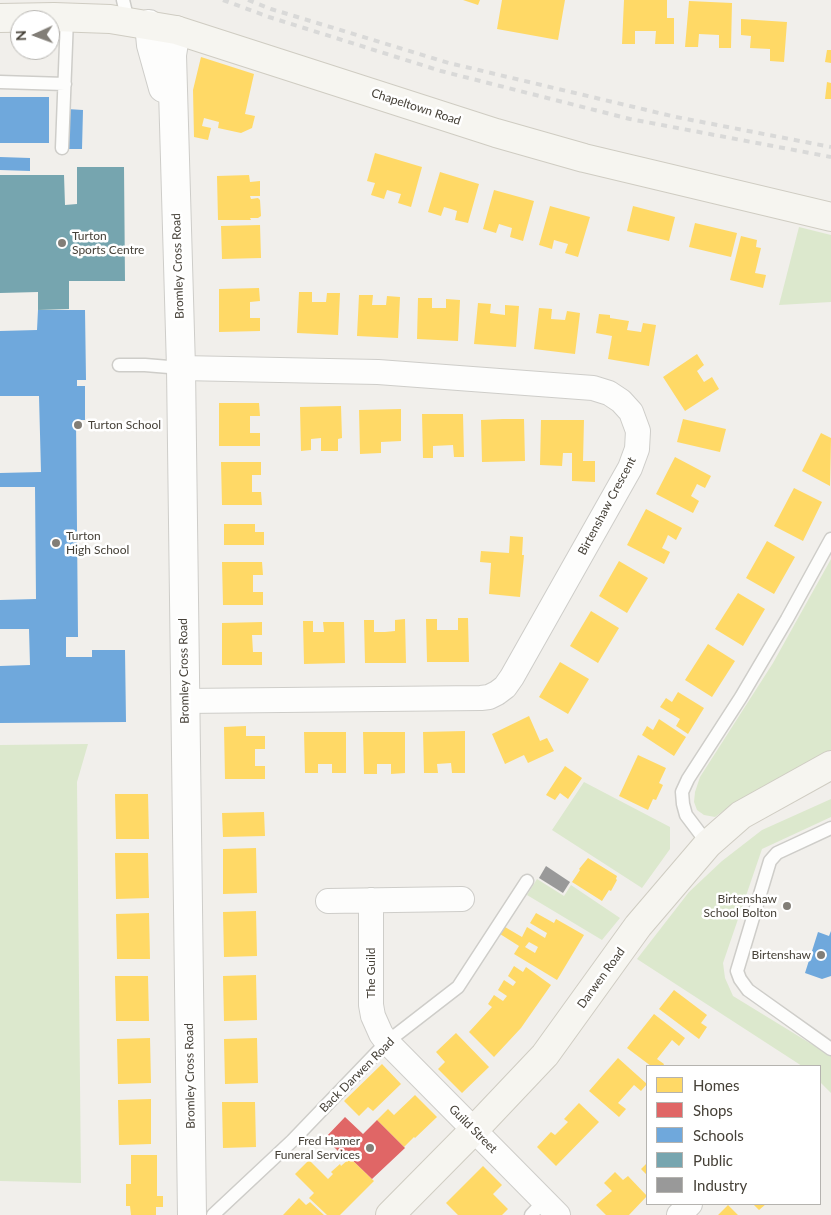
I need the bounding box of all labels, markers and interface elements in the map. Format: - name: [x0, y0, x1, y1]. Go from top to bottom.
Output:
- north arrow: [10, 10, 60, 60]
- text: N: [12, 30, 29, 41]
- street label: Chapeltown Road: [369, 86, 463, 128]
- street label: Bromley Cross Road: [169, 213, 187, 319]
- place label: Turton Sports Centre: [72, 229, 144, 257]
- marker: Turton Sports Centre: [56, 237, 68, 249]
- place label: Turton School: [88, 418, 161, 432]
- marker: Turton School: [72, 419, 84, 431]
- street label: Birtenshaw Crescent: [575, 454, 639, 558]
- place label: Turton High School: [66, 529, 129, 557]
- marker: Turton High School: [50, 537, 62, 549]
- street label: Bromley Cross Road: [176, 618, 192, 724]
- place label: Birtenshaw School Bolton: [704, 892, 777, 920]
- marker: Birtenshaw School Bolton: [781, 900, 793, 912]
- street label: Darwen Road: [574, 945, 628, 1011]
- street label: The Guild: [364, 948, 378, 998]
- place label: Birtenshaw: [752, 948, 811, 962]
- marker: Birtenshaw: [815, 949, 827, 961]
- street label: Bromley Cross Road: [182, 1023, 198, 1129]
- street label: Back Darwen Road: [317, 1035, 397, 1115]
- legend: [646, 1065, 821, 1205]
- text: Homes: [693, 1076, 739, 1094]
- text: Shops: [693, 1101, 733, 1119]
- street label: Guild Street: [446, 1102, 500, 1156]
- text: Schools: [693, 1126, 744, 1144]
- place label: Fred Hamer Funeral Services: [274, 1134, 360, 1162]
- marker: Fred Hamer Funeral Services: [364, 1142, 376, 1154]
- text: Public: [693, 1151, 733, 1169]
- text: Industry: [693, 1176, 747, 1194]

